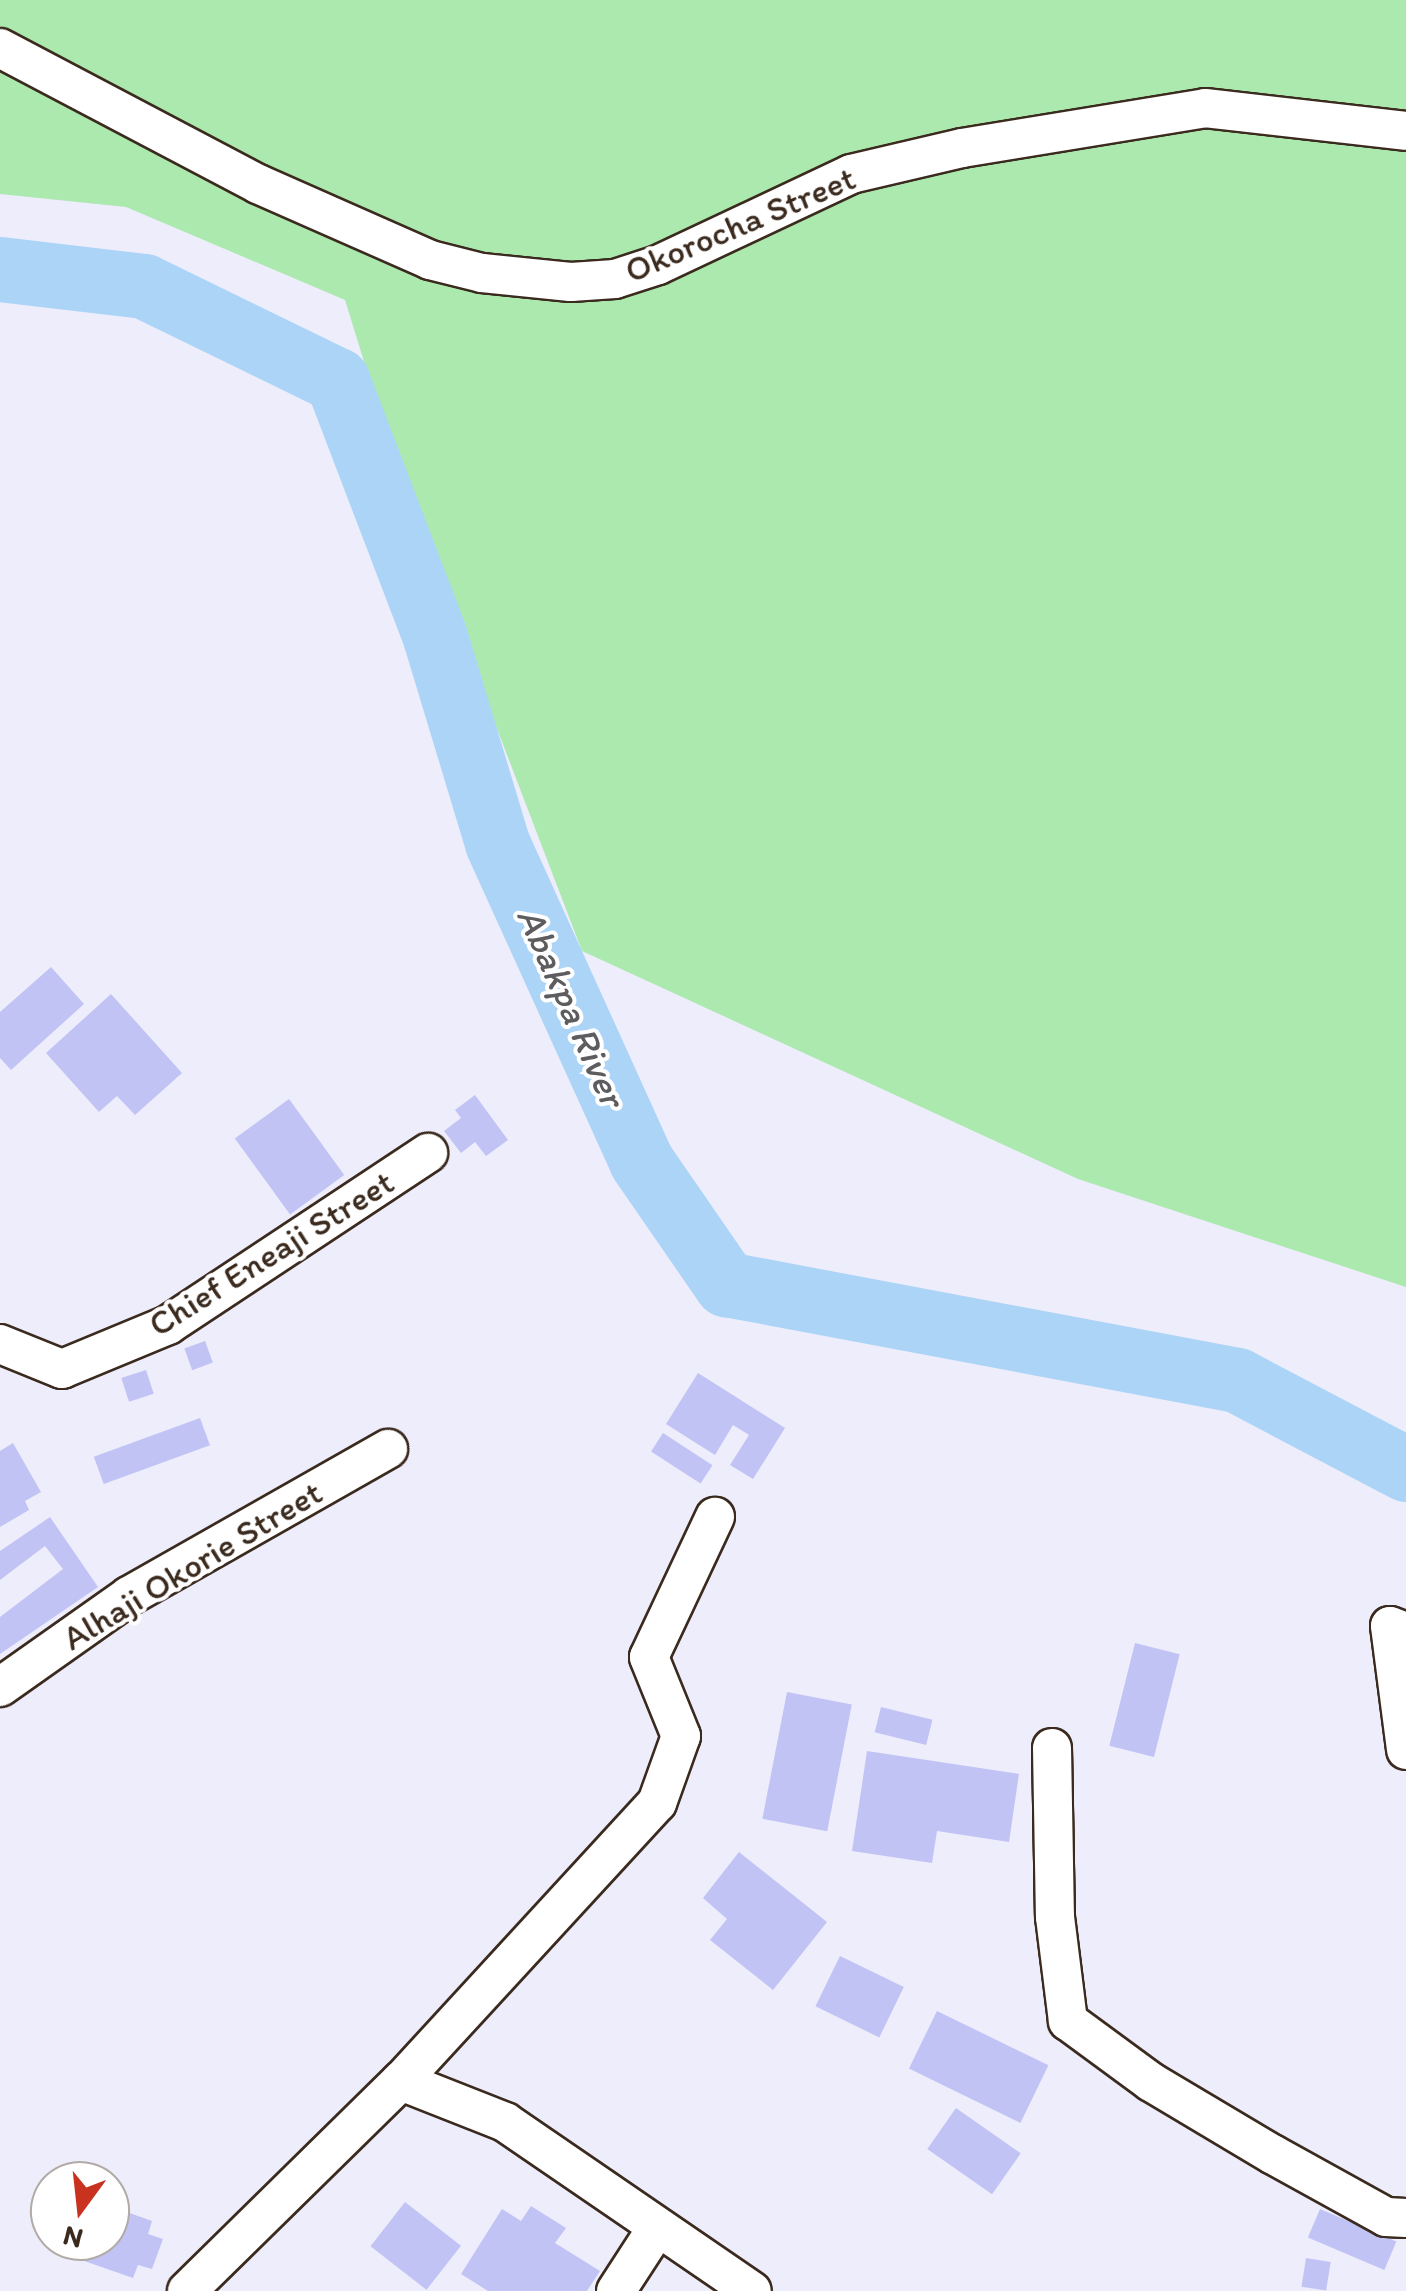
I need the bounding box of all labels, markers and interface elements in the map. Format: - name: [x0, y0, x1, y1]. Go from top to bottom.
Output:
- street label: Okorocha Street: [619, 157, 861, 291]
- water label: Abakpa River: [507, 900, 635, 1114]
- street label: Chief Eneaji Street: [142, 1161, 400, 1345]
- street label: Alhaji Okorie Street: [55, 1471, 329, 1659]
- north arrow: [30, 2161, 130, 2261]
- text: N: [59, 2219, 86, 2257]

